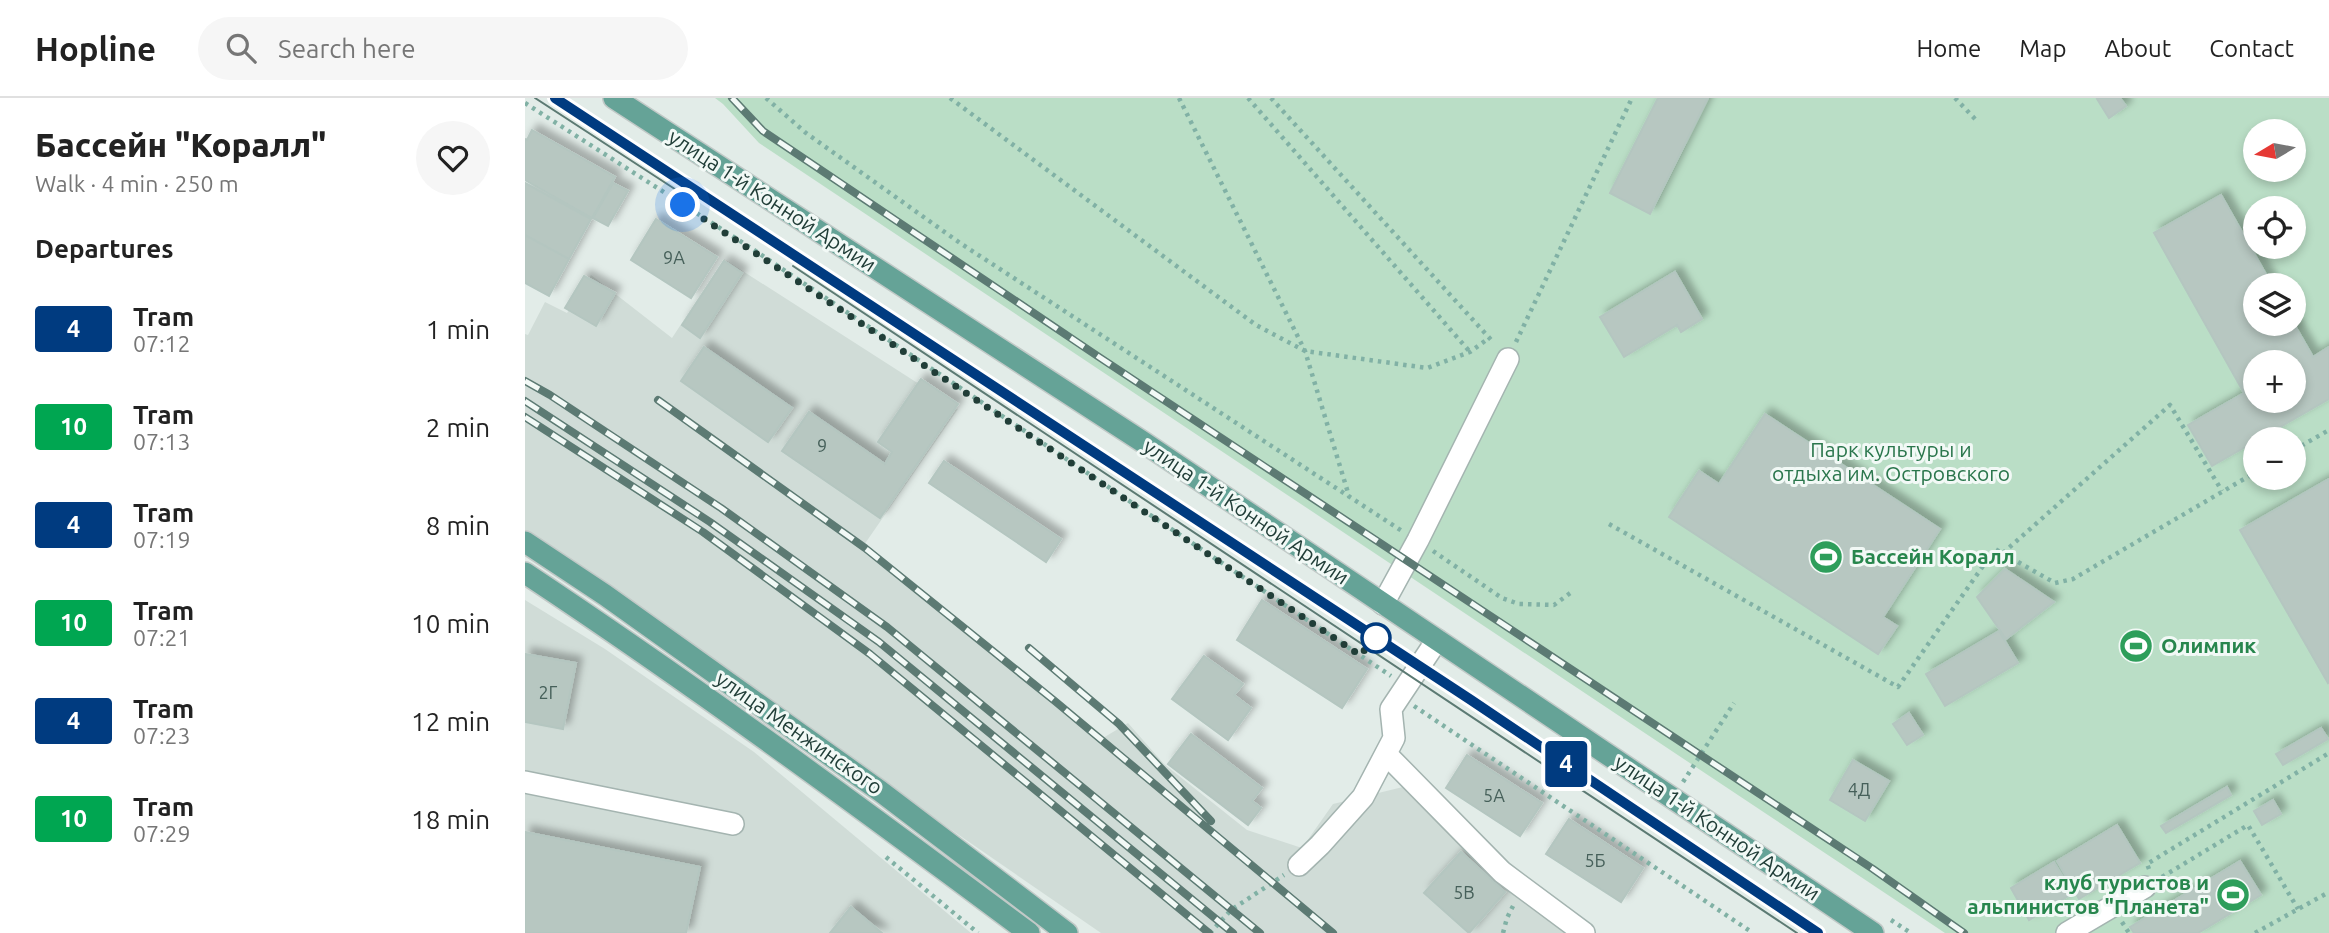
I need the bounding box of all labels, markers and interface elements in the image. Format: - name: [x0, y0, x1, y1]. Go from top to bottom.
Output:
- search box: [198, 17, 688, 80]
- icon: search: [222, 29, 260, 67]
- text: Hopline: [35, 30, 156, 67]
- text: Search here: [278, 34, 415, 63]
- text: Home: [1916, 35, 1981, 62]
- text: Map: [2019, 35, 2066, 62]
- text: About: [2104, 35, 2171, 62]
- text: Contact: [2209, 35, 2294, 62]
- north arrow: [2243, 119, 2307, 182]
- map controls: [2243, 119, 2306, 490]
- button: heart: [416, 121, 490, 195]
- street label: улица 1-й Конной Армии: [664, 124, 881, 276]
- text: Бассейн "Коралл": [35, 126, 326, 163]
- text: Walk · 4 min · 250 m: [35, 171, 239, 196]
- your location: [665, 187, 700, 222]
- button: locate: [2243, 196, 2306, 259]
- text: Departures: [35, 234, 173, 263]
- house number: 9А: [663, 247, 685, 267]
- button: layers: [2243, 273, 2306, 336]
- text: Tram: [133, 302, 194, 331]
- text: 4: [67, 315, 80, 342]
- text: 1 min: [426, 315, 490, 344]
- text: 07:12: [133, 331, 191, 356]
- button: +: [2243, 350, 2306, 413]
- text: Tram: [133, 400, 194, 429]
- text: 10: [60, 413, 87, 440]
- text: 2 min: [426, 413, 490, 442]
- button: −: [2243, 427, 2306, 490]
- text: 07:13: [133, 429, 191, 454]
- street label: улица 1-й Конной Армии: [1139, 433, 1354, 589]
- house number: 9: [817, 435, 827, 455]
- park label: Парк культуры и отдыха им. Островского: [1772, 437, 2010, 485]
- text: Tram: [133, 498, 194, 527]
- text: 4: [67, 511, 80, 538]
- text: 8 min: [426, 511, 490, 540]
- text: 07:19: [133, 527, 191, 552]
- sports icon: Бассейн Коралл: [1807, 538, 1845, 576]
- place label: Бассейн Коралл: [1851, 544, 2015, 568]
- text: Tram: [133, 596, 194, 625]
- text: 10: [60, 609, 87, 636]
- text: 10 min: [411, 609, 490, 638]
- unlabelled marker: [1361, 623, 1391, 653]
- text: 07:21: [133, 625, 191, 650]
- sports icon: Олимпик: [2117, 627, 2155, 665]
- place label: Олимпик: [2161, 633, 2256, 657]
- street label: улица Менжинского: [712, 666, 887, 799]
- house number: 2Г: [538, 682, 558, 702]
- text: Tram: [133, 694, 194, 723]
- text: 4: [67, 707, 80, 734]
- text: 12 min: [411, 707, 490, 736]
- text: 07:23: [133, 723, 191, 748]
- line badge: 4: [1543, 741, 1589, 787]
- street label: улица 1-й Конной Армии: [1610, 749, 1825, 905]
- text: 4: [1559, 750, 1573, 777]
- house number: 4Д: [1848, 779, 1870, 799]
- house number: 5А: [1483, 785, 1505, 805]
- text: Tram: [133, 792, 194, 821]
- text: 10: [60, 805, 87, 832]
- text: 18 min: [411, 805, 490, 834]
- text: 07:29: [133, 821, 191, 846]
- house number: 5Б: [1584, 850, 1606, 870]
- place label: клуб туристов и альпинистов "Планета": [1967, 870, 2209, 918]
- sports icon: клуб туристов и альпинистов "Планета": [2214, 876, 2252, 914]
- house number: 5В: [1453, 882, 1475, 902]

